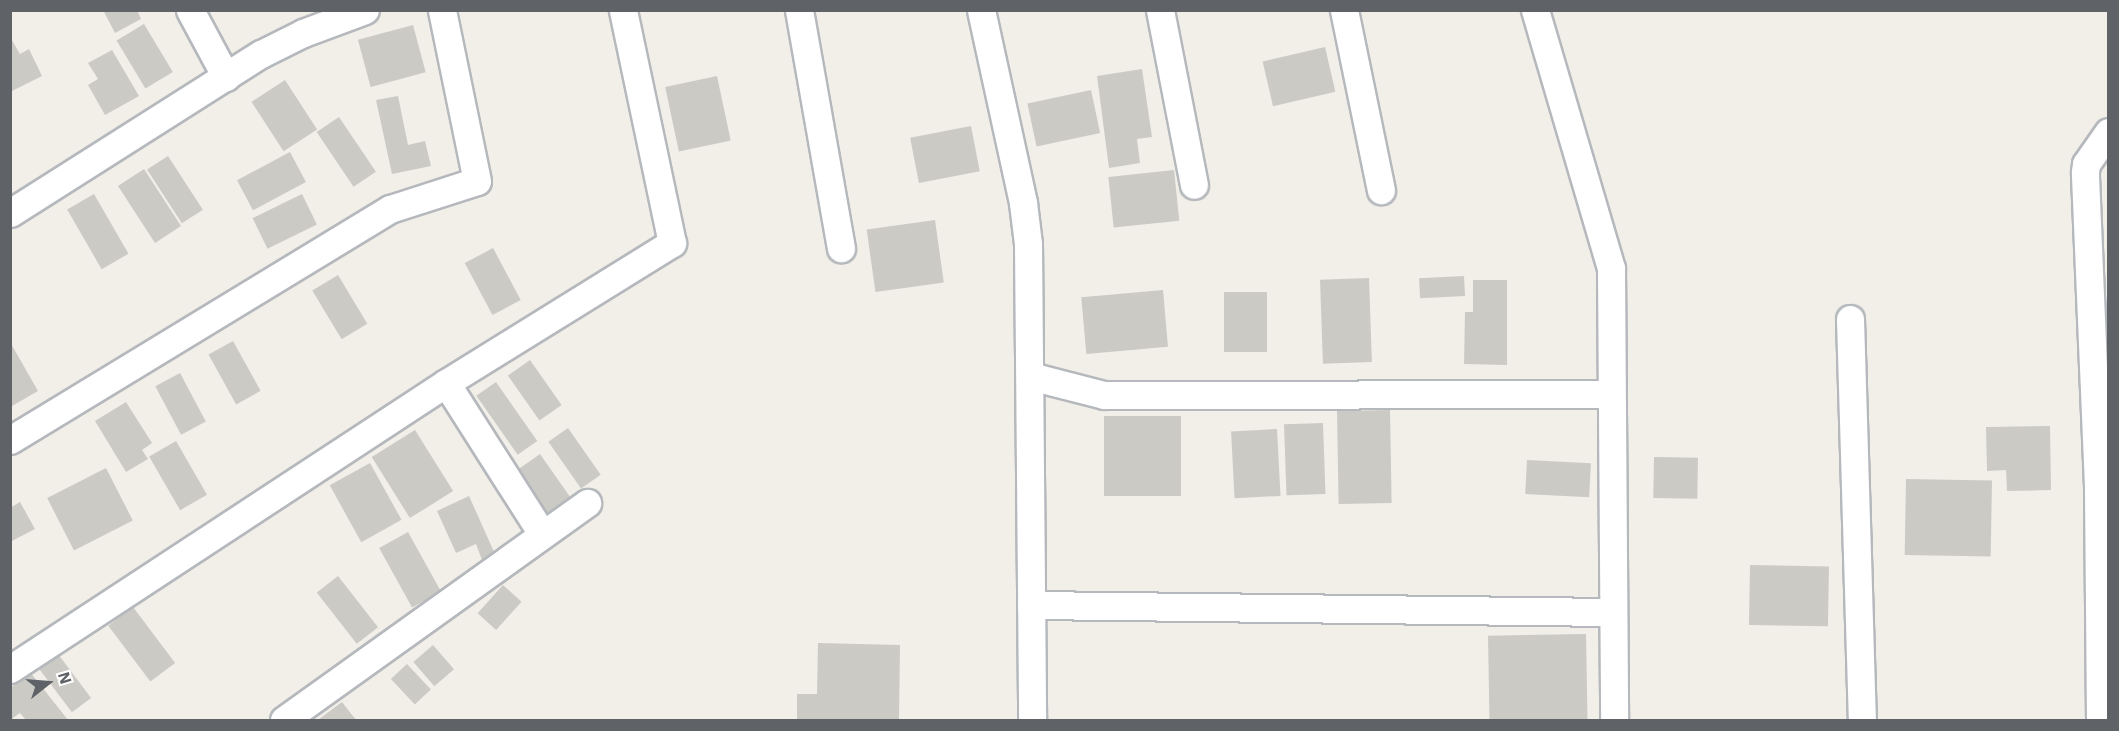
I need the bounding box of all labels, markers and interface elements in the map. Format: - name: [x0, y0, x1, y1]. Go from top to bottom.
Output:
- north arrow: [18, 653, 78, 713]
- text: N: [54, 669, 76, 686]

